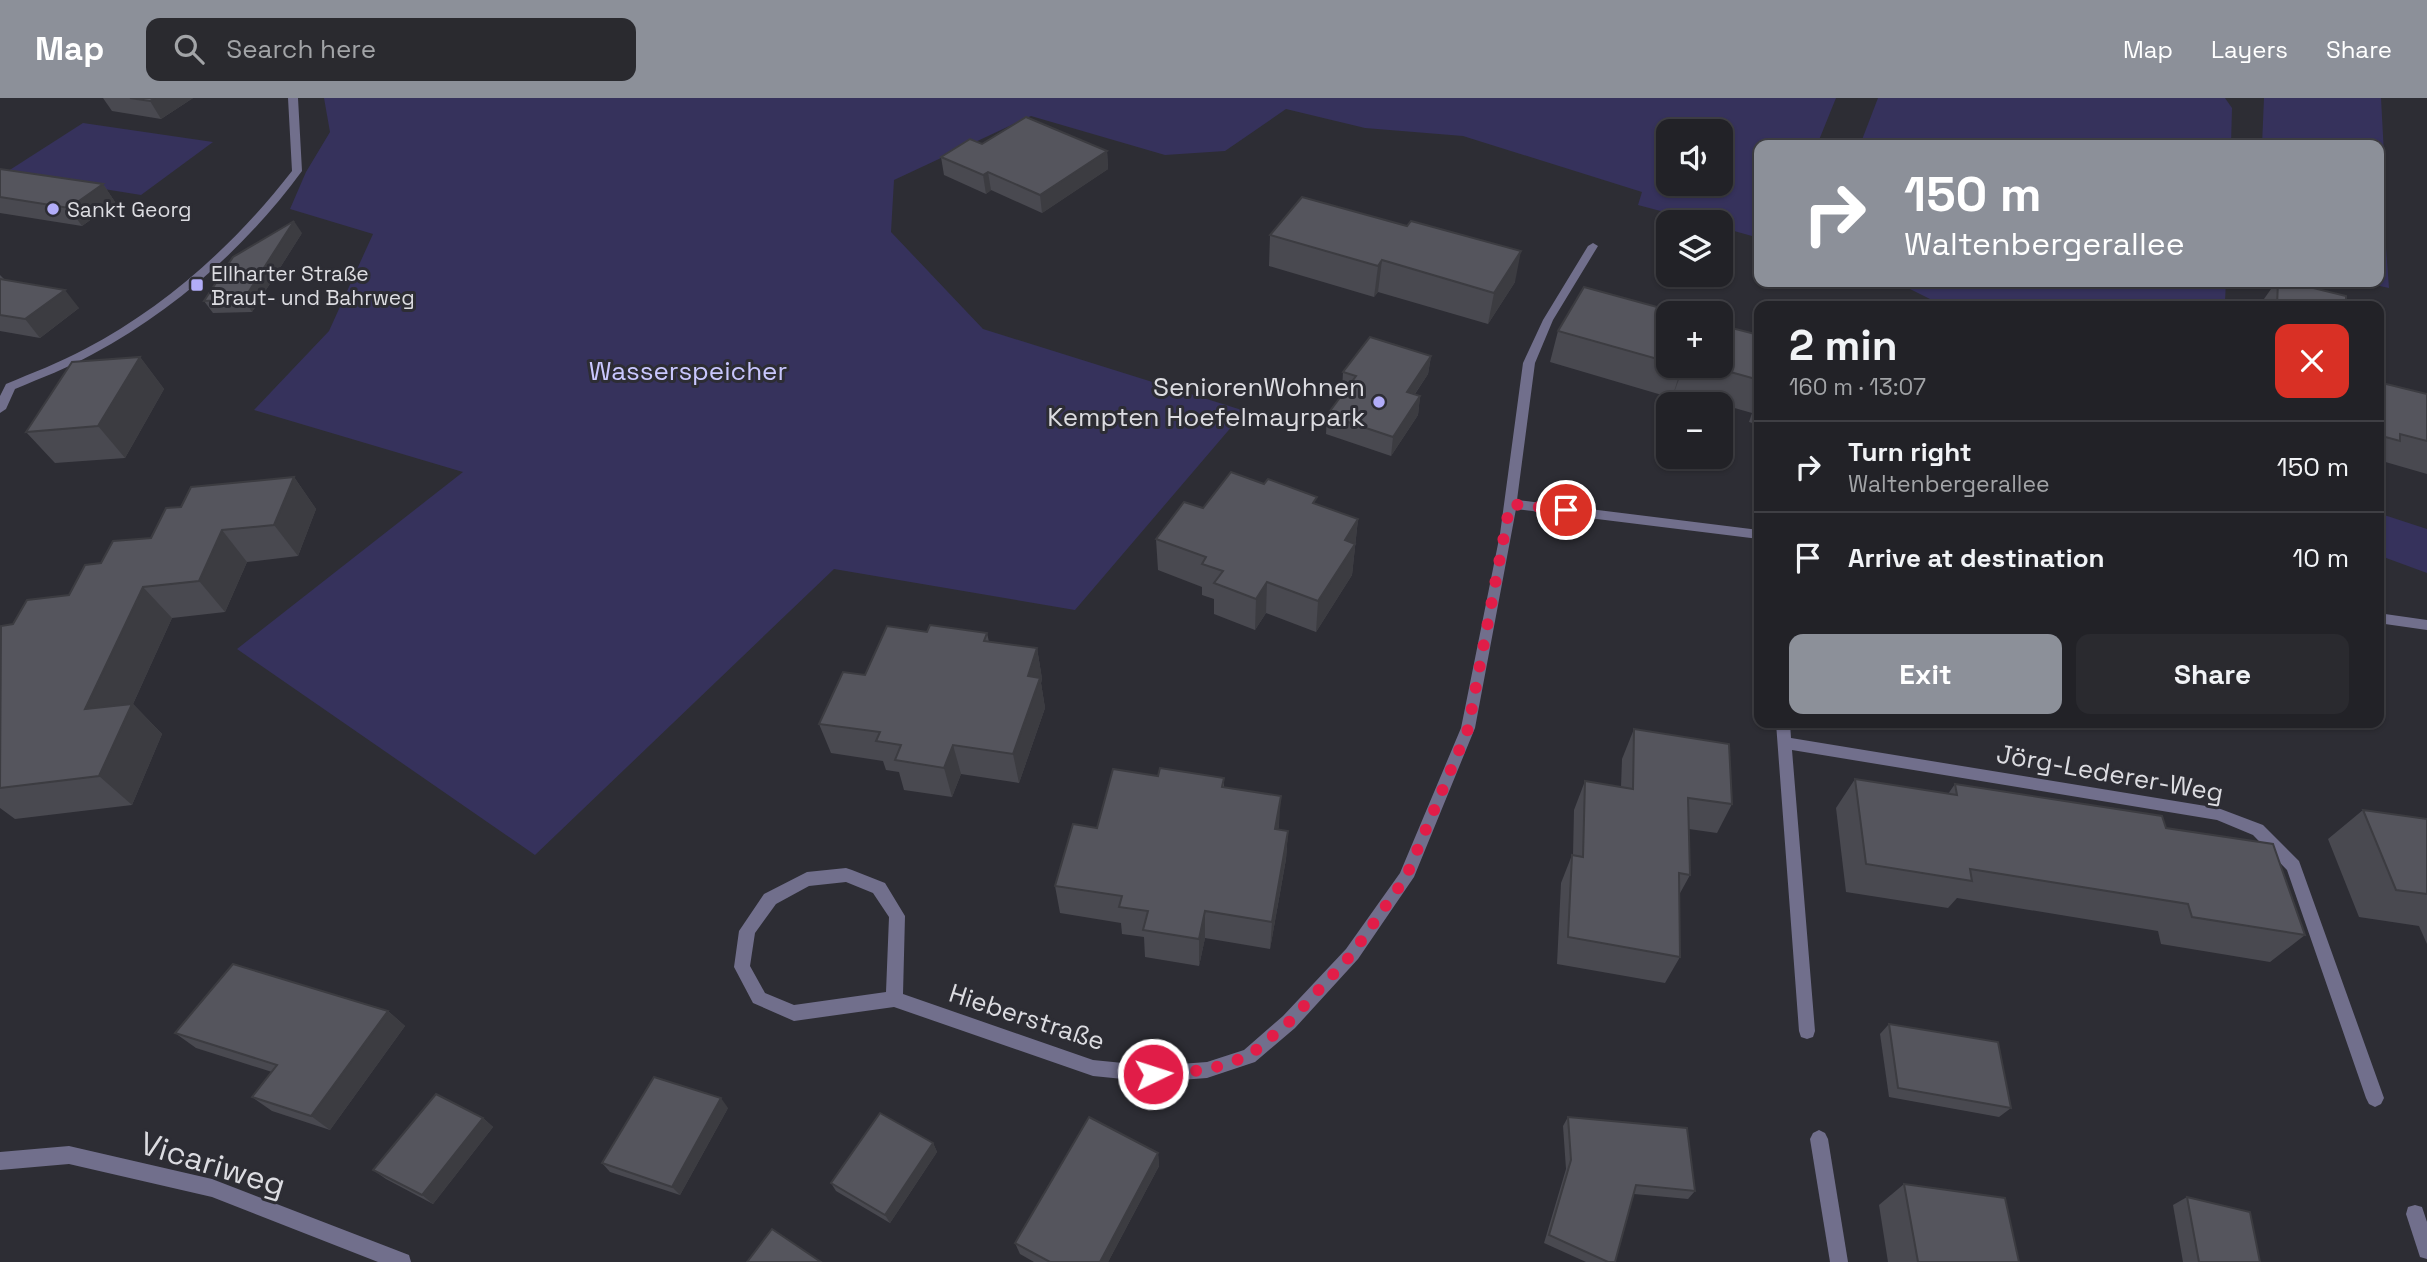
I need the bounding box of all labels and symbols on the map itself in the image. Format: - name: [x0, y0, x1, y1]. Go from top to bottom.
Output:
- place label: Sankt Georg: [67, 196, 191, 223]
- marker: Sankt Georg: [45, 201, 61, 217]
- place label: Ellharter Straße Braut- und Bahrweg: [211, 260, 415, 311]
- marker: Ellharter Straße Braut- und Bahrweg: [189, 277, 205, 293]
- park label: Wasserspeicher: [589, 354, 787, 388]
- place label: SeniorenWohnen Kempten Hoefelmayrpark: [1047, 370, 1365, 434]
- marker: SeniorenWohnen Kempten Hoefelmayrpark: [1371, 394, 1387, 410]
- pin: [1536, 480, 1596, 540]
- street label: Jörg-Lederer-Weg: [1994, 736, 2226, 810]
- street label: Hieberstraße: [945, 976, 1109, 1058]
- position arrow: [1116, 1037, 1190, 1111]
- street label: Vicariweg: [135, 1123, 291, 1205]

